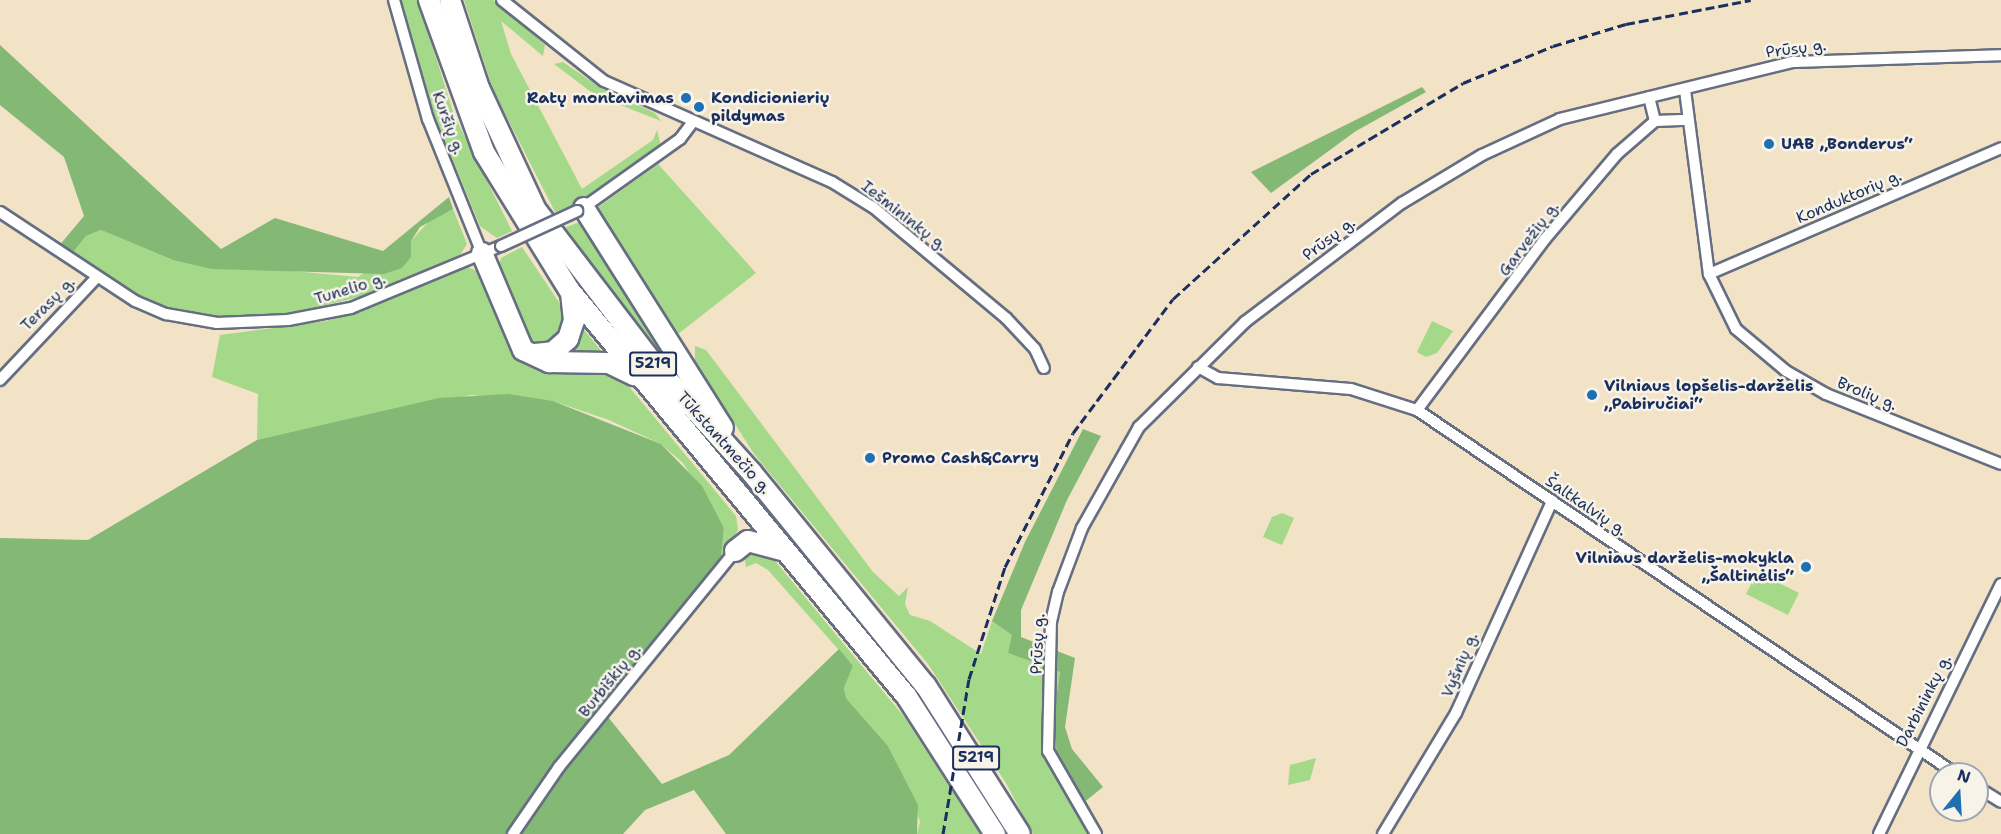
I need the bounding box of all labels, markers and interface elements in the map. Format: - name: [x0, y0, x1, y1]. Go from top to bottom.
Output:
- street label: Prūsų g.: [1764, 36, 1828, 62]
- place label: Ratų montavimas: [527, 88, 674, 108]
- place label: Kondicionierių pildymas: [711, 88, 830, 126]
- street label: Kuršių g.: [428, 89, 468, 157]
- marker: Ratų montavimas: [679, 91, 693, 105]
- marker: Kondicionierių pildymas: [692, 100, 706, 114]
- place label: UAB „Bonderus“: [1781, 134, 1913, 154]
- marker: UAB „Bonderus“: [1762, 137, 1776, 151]
- street label: Konduktorių g.: [1793, 166, 1905, 228]
- street label: Iešmininkų g.: [857, 177, 951, 255]
- street label: Garvežių g.: [1495, 198, 1563, 280]
- street label: Prūsų g.: [1299, 213, 1359, 265]
- street label: Tunelio g.: [312, 269, 388, 309]
- street label: Terasų g.: [17, 273, 79, 335]
- road number: 5219: [629, 352, 677, 376]
- street label: Brolių g.: [1834, 373, 1900, 415]
- place label: Vilniaus lopšelis-darželis „Pabiručiai“: [1604, 376, 1813, 414]
- street label: Tūkstantmečio g.: [673, 388, 775, 498]
- marker: Vilniaus lopšelis-darželis „Pabiručiai“: [1585, 388, 1599, 402]
- place label: Promo Cash&Carry: [882, 448, 1039, 468]
- marker: Promo Cash&Carry: [863, 451, 877, 465]
- street label: Šaltkalvių g.: [1542, 472, 1630, 540]
- place label: Vilniaus darželis-mokykla „Šaltinėlis“: [1576, 548, 1794, 586]
- marker: Vilniaus darželis-mokykla „Šaltinėlis“: [1799, 560, 1813, 574]
- street label: Prūsų g.: [1027, 613, 1049, 675]
- street label: Vyšnių g.: [1438, 629, 1482, 701]
- street label: Burbiškių g.: [575, 641, 645, 721]
- street label: Darbininkų g.: [1892, 651, 1956, 751]
- road number: 5219: [952, 746, 1000, 770]
- north arrow: [1929, 762, 1989, 822]
- text: N: [1955, 764, 1973, 788]

